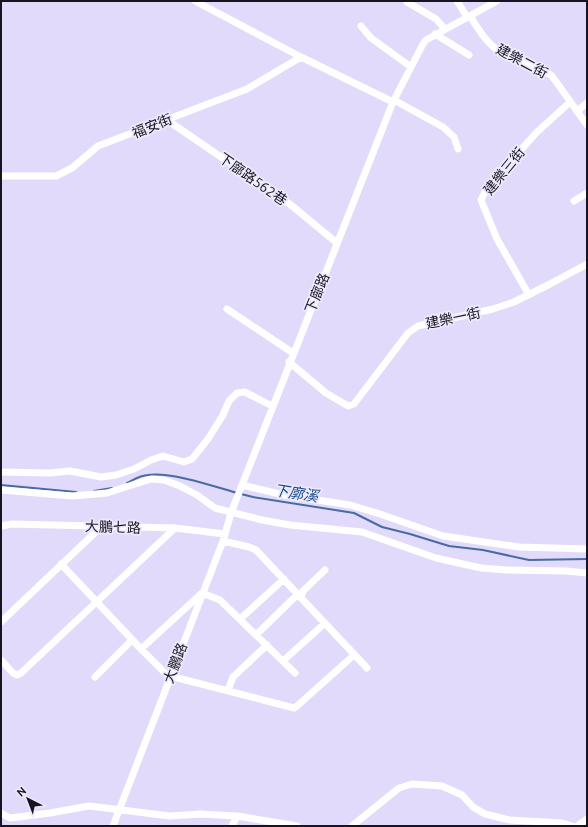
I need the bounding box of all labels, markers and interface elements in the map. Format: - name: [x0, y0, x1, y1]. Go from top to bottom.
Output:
- street label: 建樂二街: [494, 41, 550, 81]
- street label: 福安街: [130, 111, 174, 141]
- street label: 建樂三街: [480, 144, 528, 198]
- street label: 下廍路562巷: [216, 150, 290, 208]
- street label: 下廍路: [302, 271, 332, 315]
- street label: 建樂一街: [424, 304, 482, 332]
- water label: 下廓溪: [272, 481, 322, 505]
- street label: 大鵬七路: [85, 518, 141, 536]
- street label: 大鵬路: [160, 641, 190, 685]
- north arrow: [8, 779, 48, 819]
- text: N: [14, 784, 28, 799]

